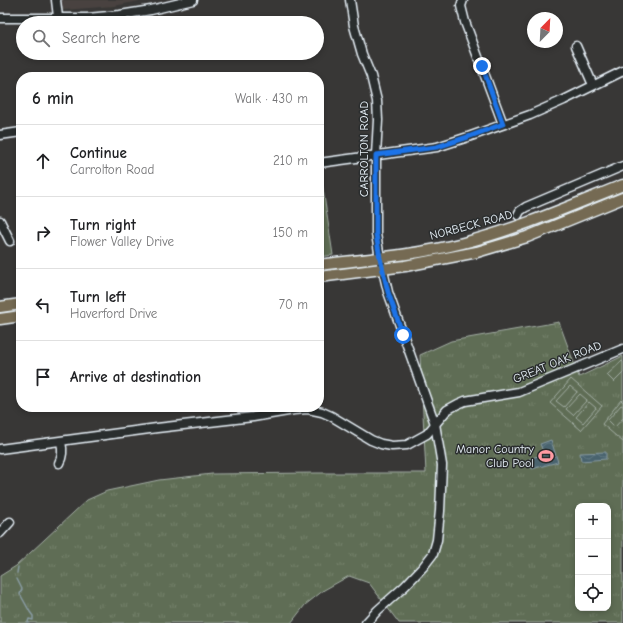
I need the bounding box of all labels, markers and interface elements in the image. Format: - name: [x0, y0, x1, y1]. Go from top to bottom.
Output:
- north arrow: [527, 12, 563, 48]
- search box: [16, 16, 324, 60]
- icon: search: [30, 27, 52, 49]
- text: Search here: [62, 29, 140, 47]
- route end: [473, 57, 491, 75]
- text: 6 min: [32, 89, 74, 108]
- text: Walk · 430 m: [235, 91, 308, 106]
- street label: CARROLTON ROAD: [357, 101, 371, 197]
- text: Continue: [70, 144, 127, 162]
- icon: ahead: [32, 150, 54, 172]
- text: 210 m: [273, 153, 308, 168]
- text: Carrolton Road: [70, 162, 154, 177]
- street label: NORBECK ROAD: [428, 207, 514, 243]
- text: Turn right: [70, 216, 136, 234]
- icon: right: [32, 222, 54, 244]
- text: 150 m: [273, 225, 308, 240]
- text: Flower Valley Drive: [70, 234, 174, 249]
- text: Turn left: [70, 288, 126, 306]
- icon: left: [32, 294, 54, 316]
- text: 70 m: [279, 297, 308, 312]
- text: Haverford Drive: [70, 306, 157, 321]
- route start: [394, 326, 412, 344]
- street label: GREAT OAK ROAD: [511, 338, 603, 386]
- icon: arrive: [32, 366, 54, 388]
- text: Arrive at destination: [70, 368, 201, 386]
- place label: Manor Country Club Pool: [456, 442, 535, 470]
- sports icon: Manor Country Club Pool: [537, 447, 555, 465]
- map controls: [575, 503, 611, 611]
- button: +: [575, 503, 611, 539]
- button: −: [575, 539, 611, 575]
- button: locate: [575, 575, 611, 611]

